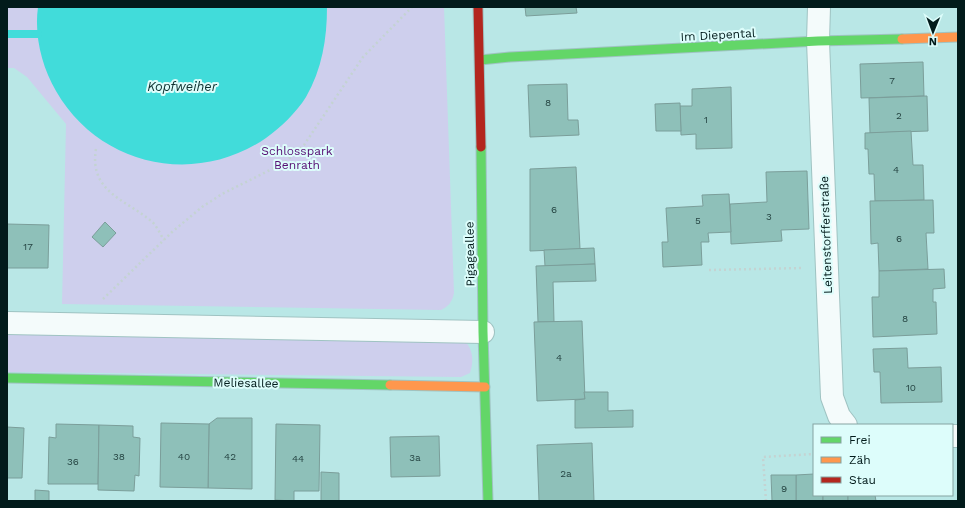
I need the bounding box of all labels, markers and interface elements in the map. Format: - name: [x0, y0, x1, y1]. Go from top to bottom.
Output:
- north arrow: [913, 12, 953, 52]
- street label: Im Diepental: [680, 26, 756, 44]
- text: N: [929, 35, 937, 48]
- house number: 7: [889, 75, 895, 86]
- water label: Kopfweiher: [147, 79, 218, 94]
- house number: 8: [545, 97, 551, 108]
- house number: 2: [896, 110, 902, 121]
- house number: 1: [704, 114, 708, 125]
- park label: Schlosspark Benrath: [261, 144, 333, 172]
- house number: 4: [893, 164, 899, 175]
- street label: Leitenstorfferstraße: [817, 176, 835, 294]
- house number: 6: [551, 204, 557, 215]
- house number: 3: [766, 211, 772, 222]
- house number: 5: [695, 215, 701, 226]
- street label: Pigageallee: [462, 221, 478, 287]
- house number: 6: [896, 233, 902, 244]
- house number: 17: [23, 241, 33, 252]
- house number: 8: [902, 313, 908, 324]
- house number: 4: [556, 352, 562, 363]
- street label: Meliesallee: [213, 375, 279, 391]
- house number: 10: [906, 382, 916, 393]
- legend: [813, 424, 953, 496]
- text: Frei: [849, 433, 871, 447]
- house number: 38: [113, 451, 125, 462]
- house number: 40: [178, 451, 190, 462]
- house number: 42: [224, 451, 236, 462]
- house number: 3a: [409, 452, 421, 463]
- house number: 44: [292, 453, 304, 464]
- text: Zäh: [849, 453, 871, 467]
- house number: 36: [67, 456, 79, 467]
- house number: 2a: [560, 468, 572, 479]
- text: Stau: [849, 473, 876, 487]
- house number: 9: [781, 483, 787, 494]

